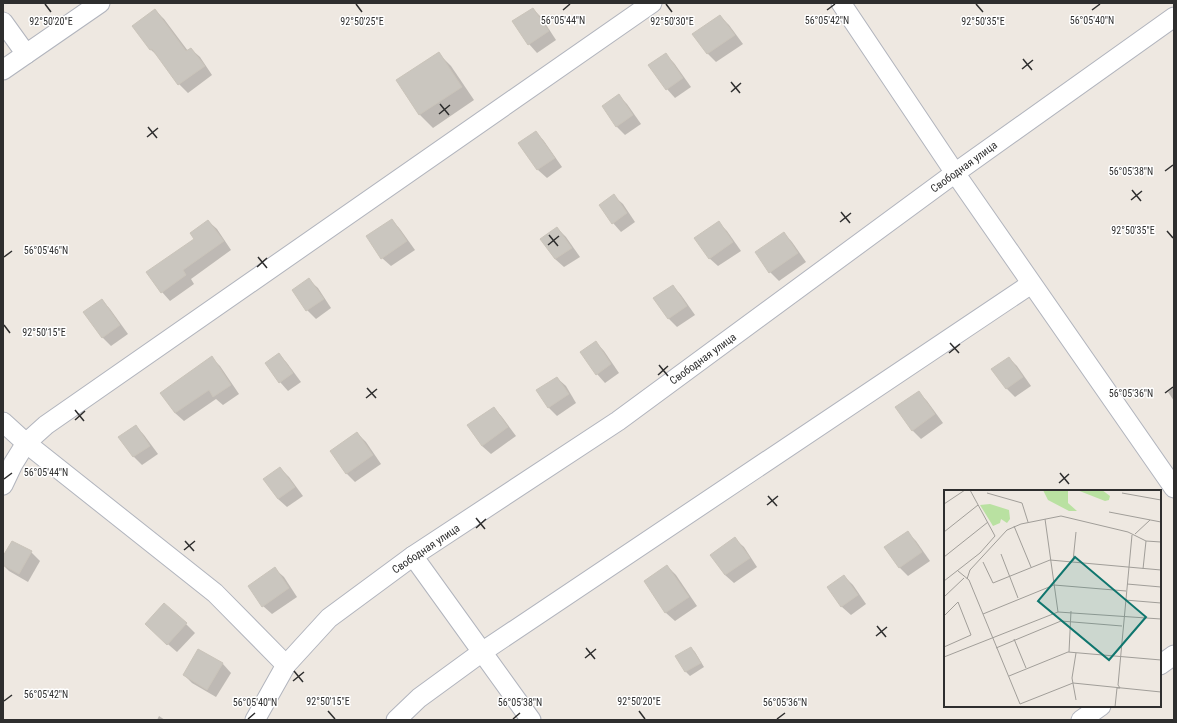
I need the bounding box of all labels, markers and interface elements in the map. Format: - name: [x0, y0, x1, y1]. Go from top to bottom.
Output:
- text: 56°05'44"N: [541, 15, 585, 26]
- text: 56°05'42"N: [805, 15, 849, 26]
- text: 56°05'40"N: [1070, 15, 1114, 26]
- text: 92°50'20"E: [29, 16, 73, 27]
- text: 92°50'25"E: [340, 16, 384, 27]
- text: 92°50'30"E: [650, 16, 694, 27]
- text: 92°50'35"E: [961, 16, 1005, 27]
- street label: Свободная улица: [928, 139, 1000, 195]
- text: 56°05'38"N: [1109, 166, 1153, 177]
- text: 92°50'35"E: [1111, 225, 1155, 236]
- text: 56°05'46"N: [24, 245, 68, 256]
- text: 92°50'15"E: [22, 327, 66, 338]
- street label: Свободная улица: [667, 331, 739, 387]
- text: 56°05'36"N: [1109, 388, 1153, 399]
- text: 56°05'44"N: [24, 467, 68, 478]
- inset map: [944, 490, 1161, 707]
- street label: Свободная улица: [390, 522, 462, 576]
- text: 56°05'42"N: [24, 689, 68, 700]
- text: 92°50'15"E: [306, 696, 350, 707]
- text: 92°50'20"E: [617, 696, 661, 707]
- text: 56°05'40"N: [233, 697, 277, 708]
- text: 56°05'38"N: [498, 697, 542, 708]
- text: 56°05'36"N: [763, 697, 807, 708]

